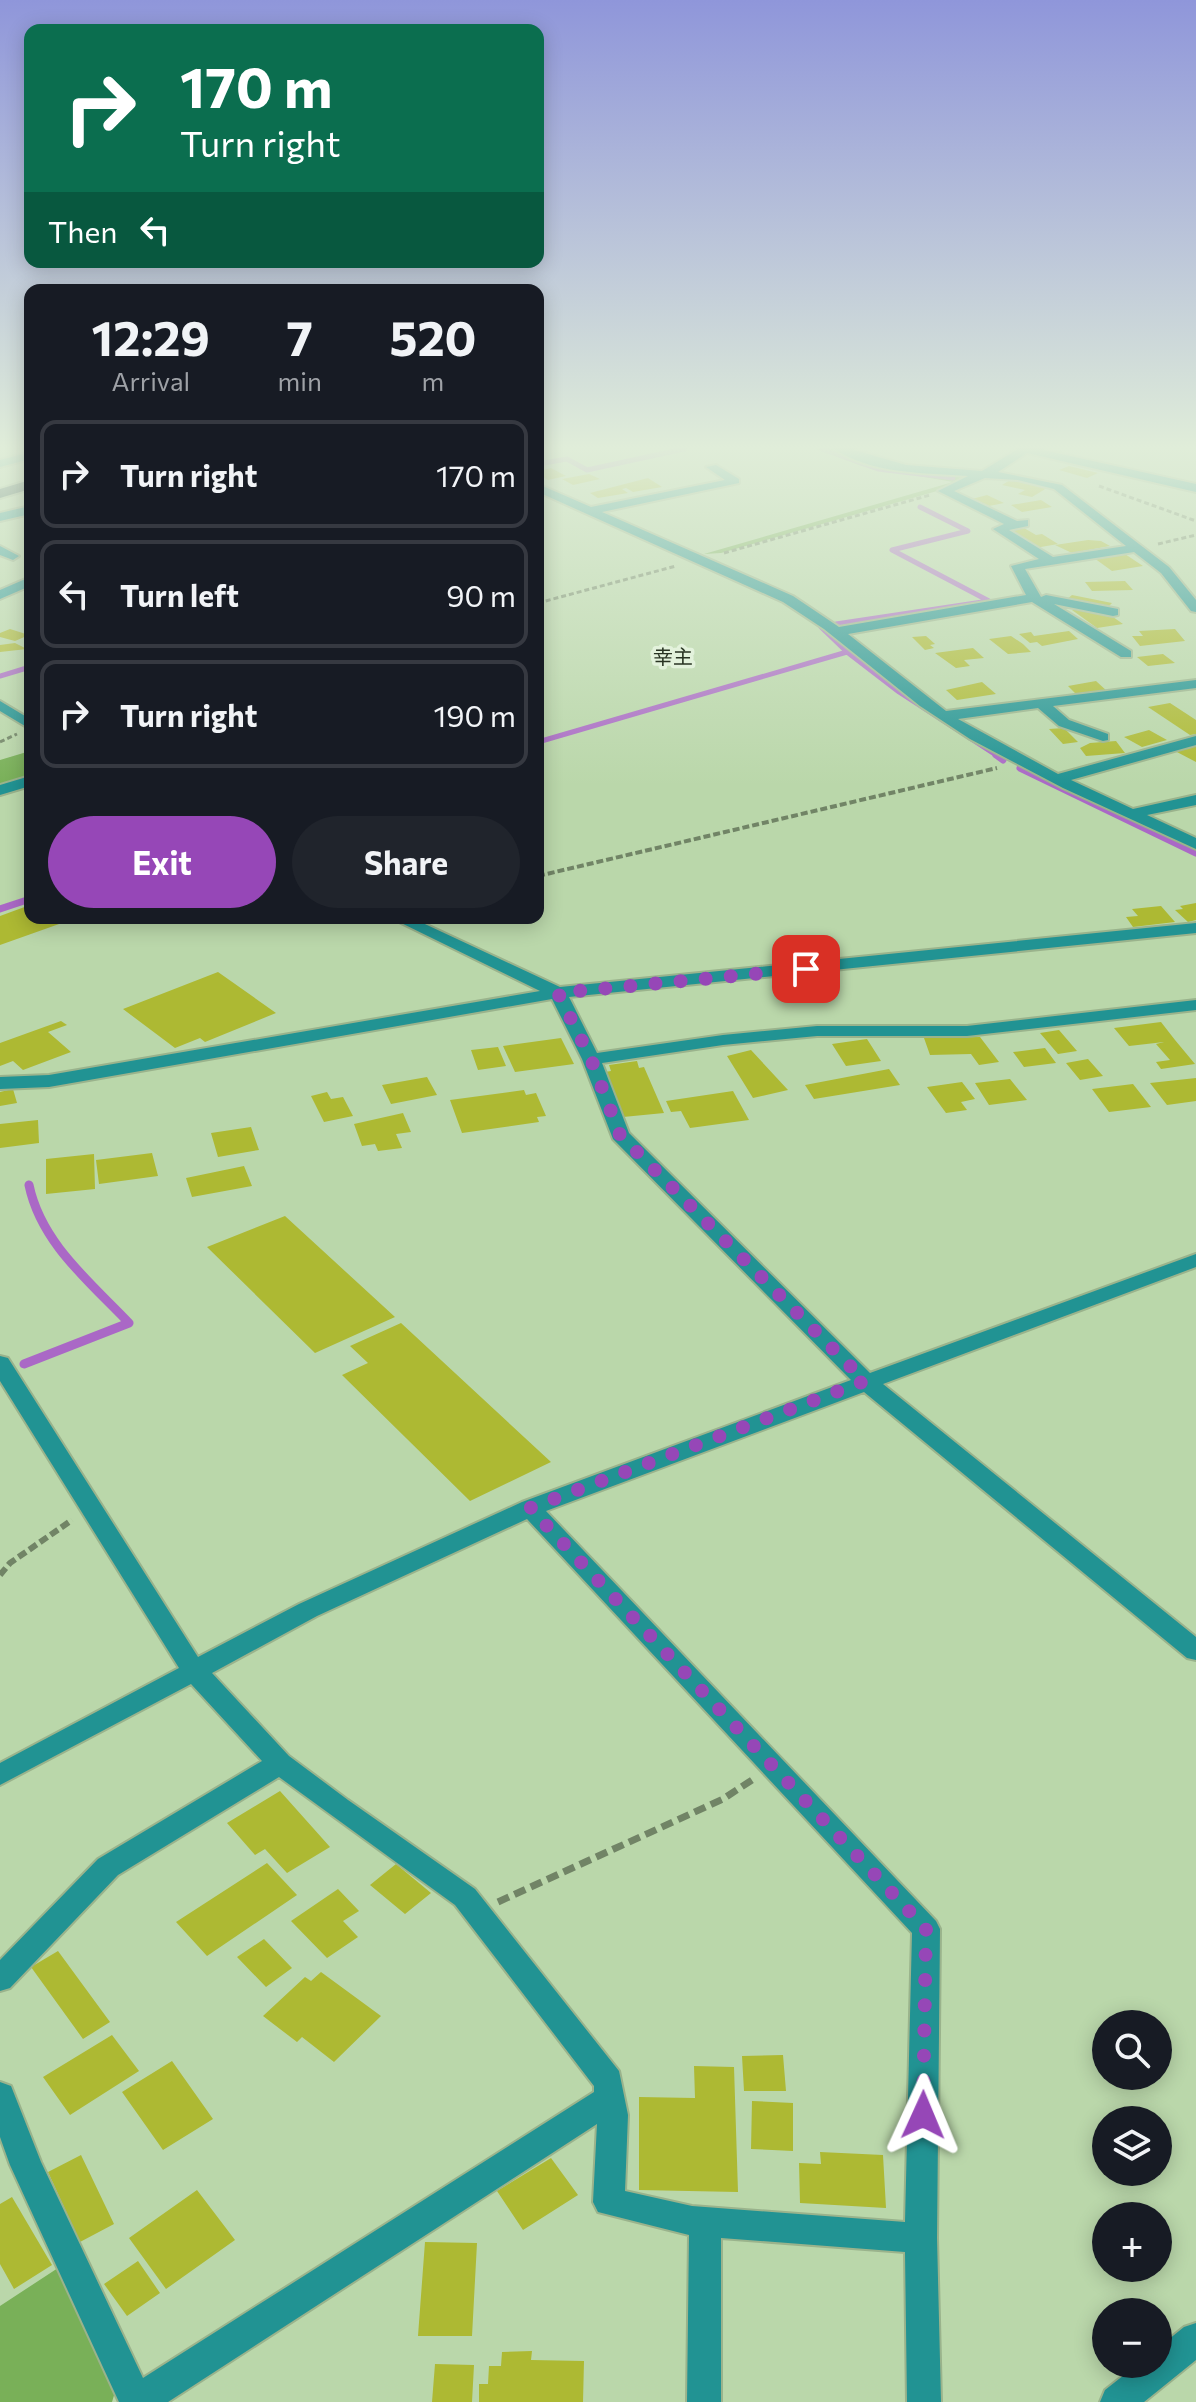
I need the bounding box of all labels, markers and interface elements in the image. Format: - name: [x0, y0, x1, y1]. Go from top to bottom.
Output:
- text: 170 m: [180, 51, 333, 120]
- icon: right: [48, 56, 152, 160]
- text: Turn right: [180, 120, 341, 164]
- icon: left: [133, 208, 177, 252]
- text: Then: [48, 212, 117, 249]
- text: 12:29: [92, 307, 210, 366]
- text: 7: [287, 307, 313, 366]
- text: 520: [389, 307, 476, 366]
- text: Arrival: [111, 365, 190, 396]
- text: min: [278, 365, 322, 396]
- text: m: [422, 365, 444, 396]
- icon: right: [52, 452, 96, 496]
- text: Turn right: [120, 456, 257, 493]
- text: 170 m: [436, 456, 516, 493]
- icon: left: [52, 572, 96, 616]
- text: Turn left: [120, 576, 239, 613]
- text: 90 m: [446, 576, 516, 613]
- district label: 幸主: [653, 644, 693, 668]
- icon: right: [52, 692, 96, 736]
- text: Turn right: [120, 696, 257, 733]
- text: 190 m: [433, 696, 516, 733]
- button: Exit: [48, 816, 276, 908]
- button: Share: [292, 816, 520, 908]
- pin: [772, 935, 840, 1003]
- icon: arrive: [784, 947, 828, 991]
- map controls: [1092, 2010, 1172, 2378]
- button: search: [1092, 2010, 1172, 2090]
- position arrow: [881, 2073, 965, 2157]
- button: layers: [1092, 2106, 1172, 2186]
- button: +: [1092, 2202, 1172, 2282]
- button: −: [1092, 2298, 1172, 2378]

